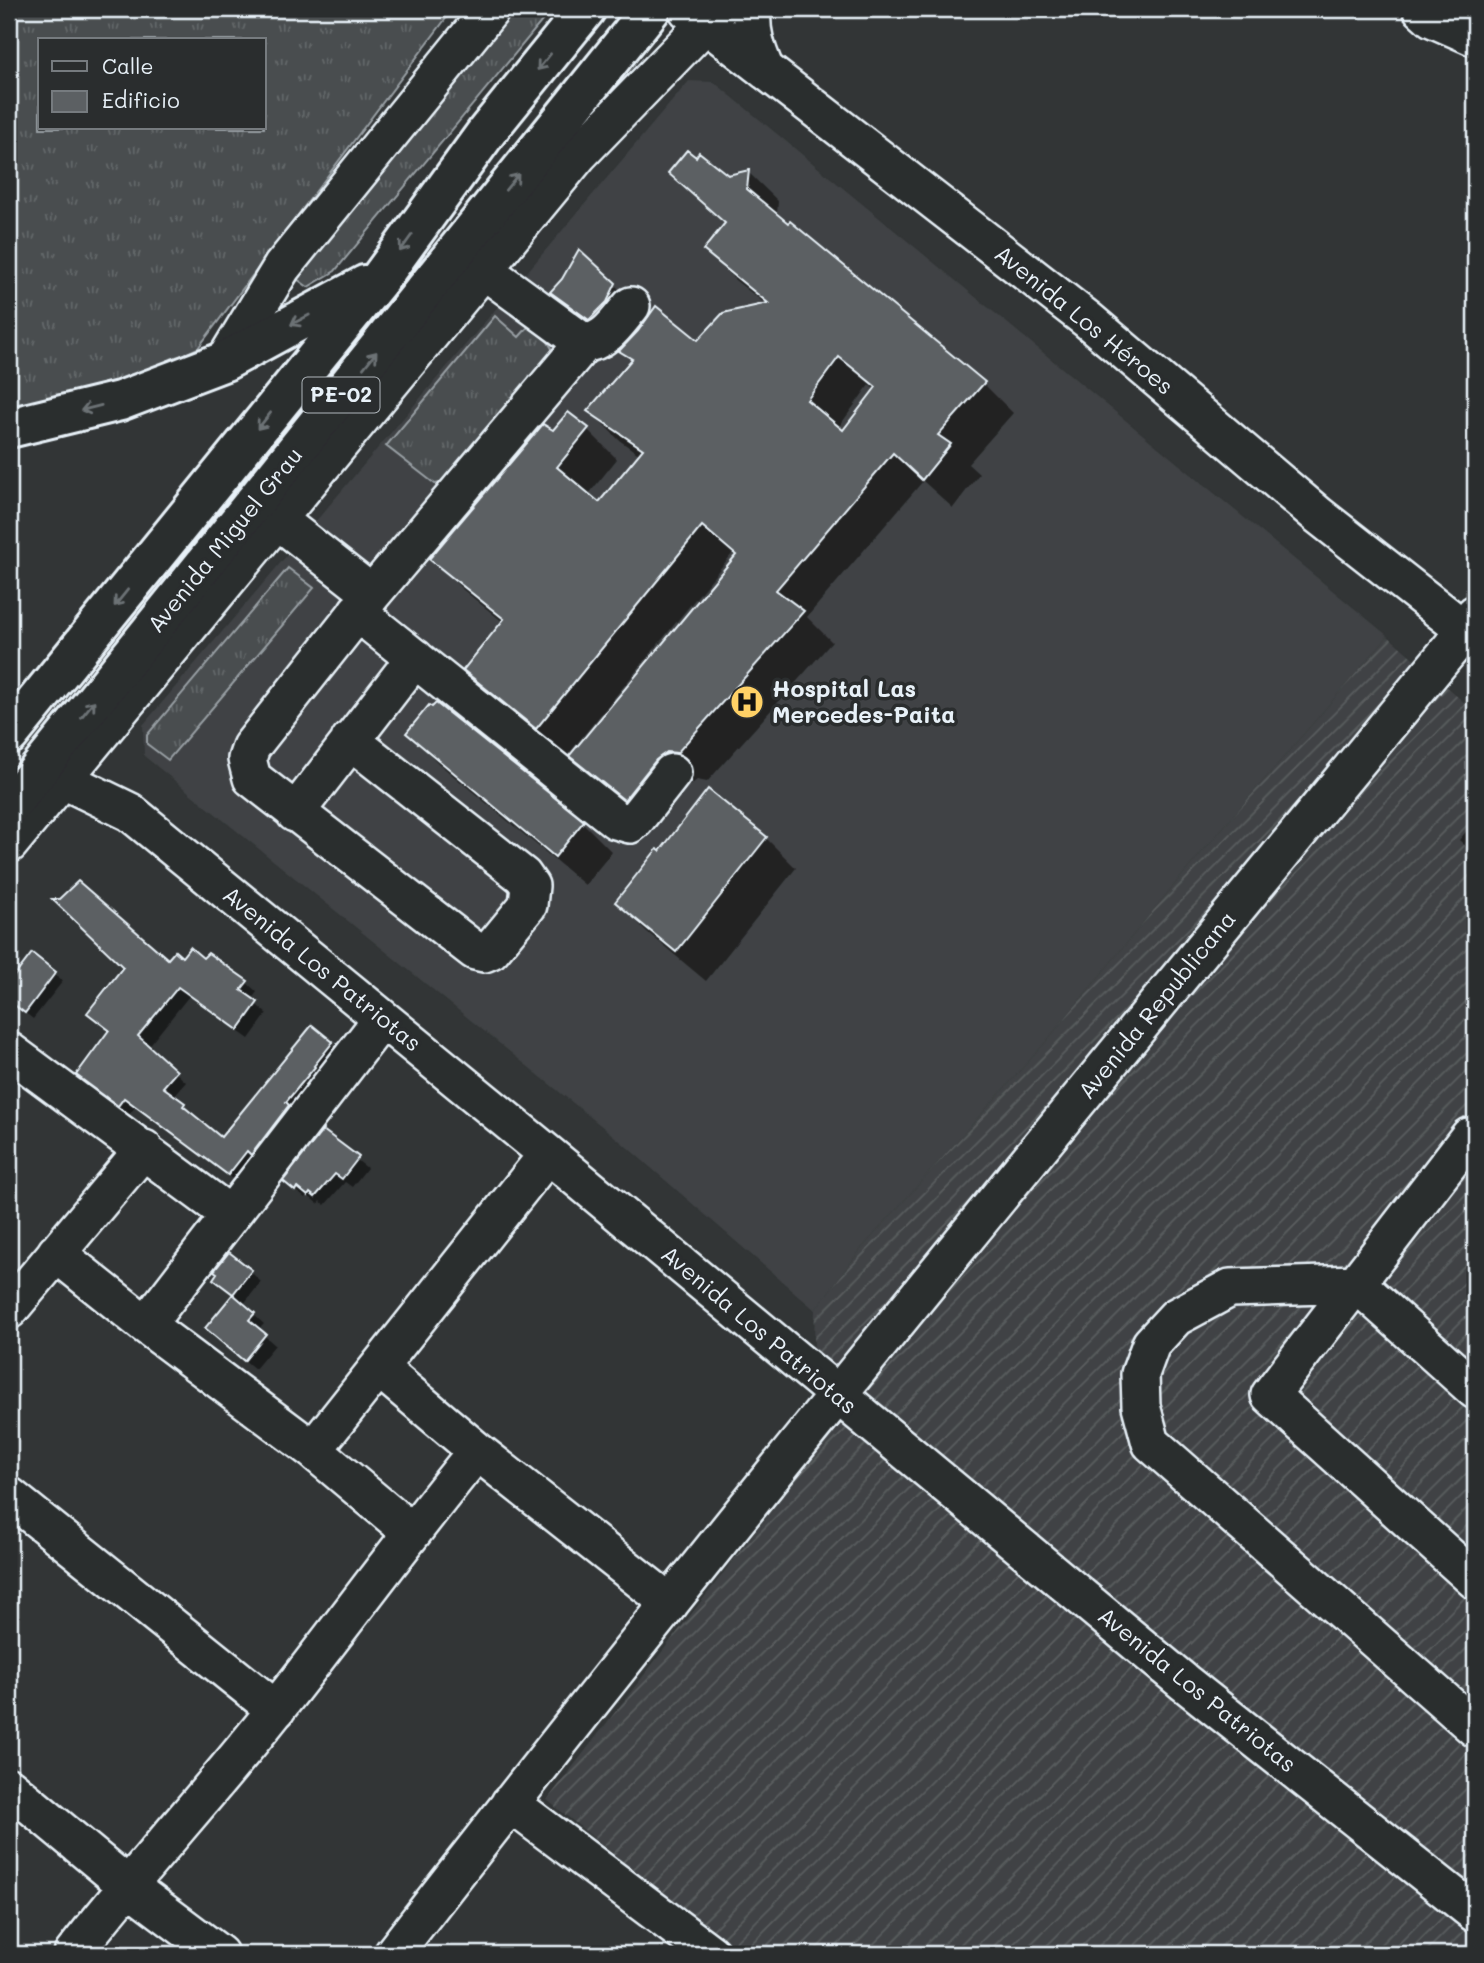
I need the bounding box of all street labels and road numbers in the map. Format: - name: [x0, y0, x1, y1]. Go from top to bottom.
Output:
- street label: Avenida Los Héroes: [989, 238, 1180, 401]
- road number: PE-02: [302, 378, 380, 412]
- street label: Avenida Miguel Grau: [140, 440, 308, 638]
- street label: Avenida Los Patriotas: [217, 879, 428, 1058]
- street label: Avenida Republicana: [1071, 904, 1242, 1105]
- street label: Avenida Los Patriotas: [656, 1238, 864, 1420]
- street label: Avenida Los Patriotas: [1092, 1600, 1303, 1779]

